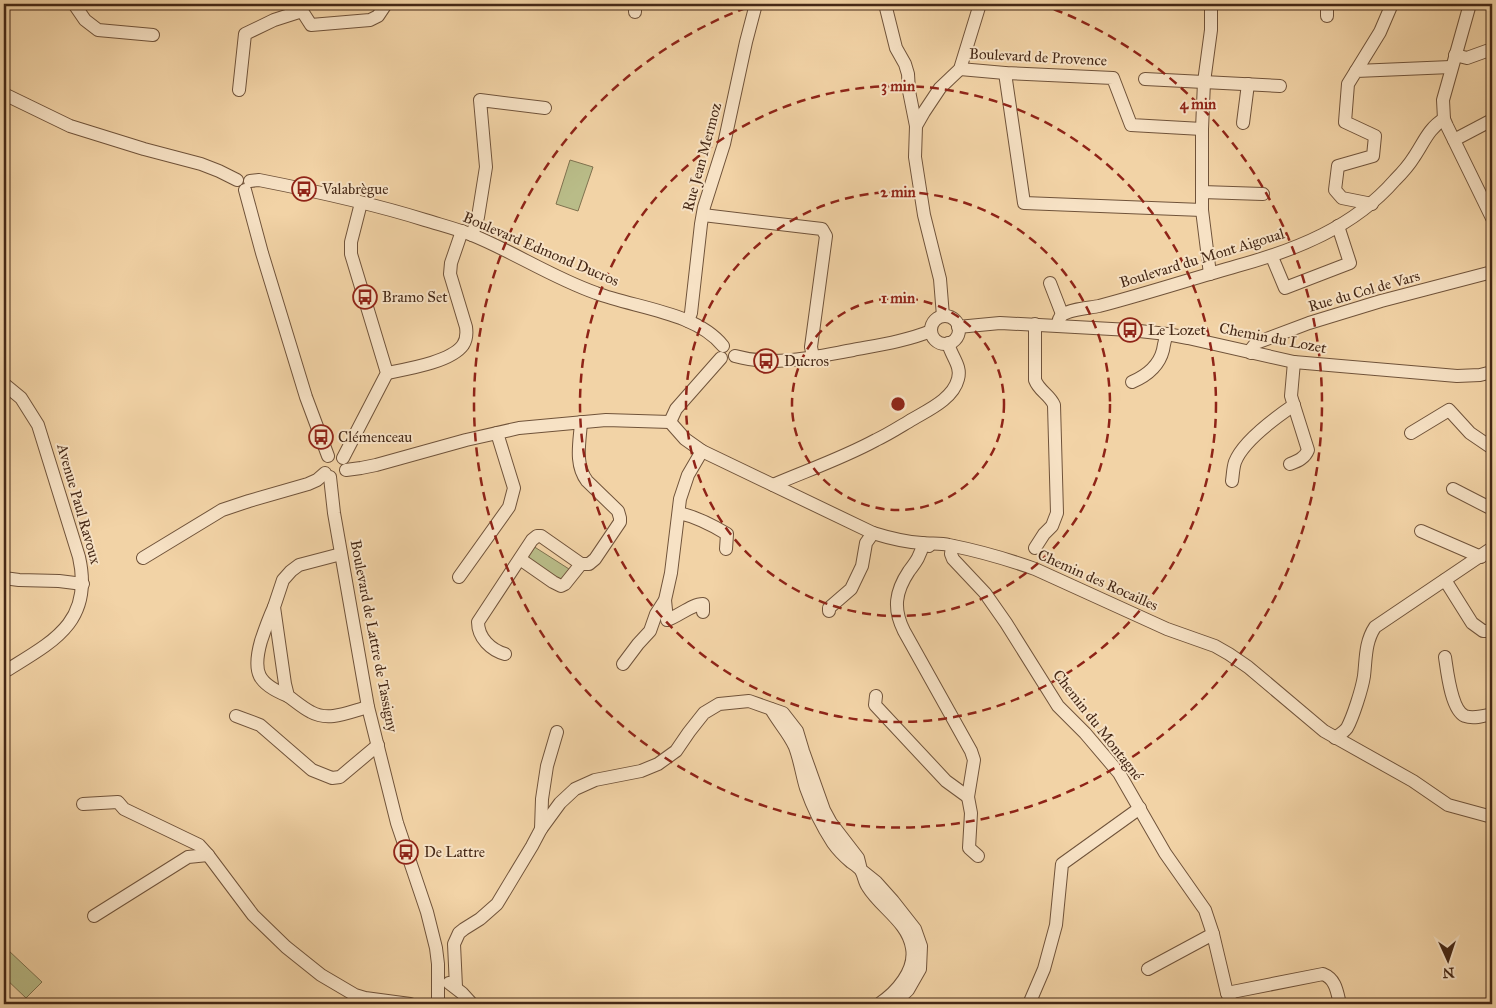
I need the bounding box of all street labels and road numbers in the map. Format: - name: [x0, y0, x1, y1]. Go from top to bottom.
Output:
- street label: Boulevard de Provence: [969, 44, 1107, 70]
- street label: Rue Jean Mermoz: [679, 101, 726, 214]
- street label: Boulevard Edmond Ducros: [460, 208, 622, 290]
- street label: Boulevard du Mont Aigoual: [1118, 224, 1287, 292]
- street label: Rue du Col de Vars: [1306, 266, 1422, 316]
- street label: Chemin du Lozet: [1218, 319, 1329, 357]
- street label: Avenue Paul Ravoux: [53, 441, 105, 567]
- street label: Boulevard de Lattre de Tassigny: [347, 538, 402, 735]
- street label: Chemin des Rocailles: [1035, 545, 1161, 615]
- street label: Chemin du Montagné: [1049, 666, 1147, 785]

